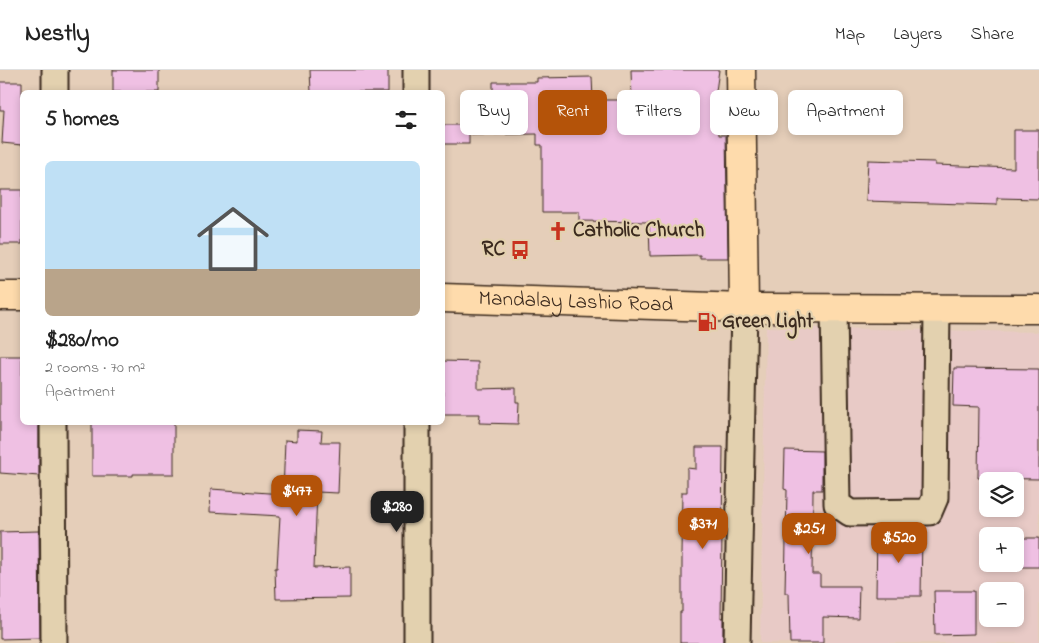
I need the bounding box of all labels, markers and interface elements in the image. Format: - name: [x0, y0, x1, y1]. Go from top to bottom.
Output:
- text: Nestly: [25, 17, 90, 52]
- text: Map: [835, 22, 865, 48]
- text: Layers: [893, 22, 943, 48]
- text: Share: [971, 22, 1014, 48]
- chip: Buy: [460, 90, 528, 135]
- chip: Rent: [538, 90, 607, 135]
- chip: Filters: [617, 90, 700, 135]
- chip: New: [710, 90, 778, 135]
- chip: Apartment: [788, 90, 903, 135]
- text: 5 homes: [45, 105, 120, 135]
- icon: filters: [392, 106, 420, 134]
- icon: home: [188, 194, 278, 284]
- place label: Catholic Church: [573, 216, 704, 246]
- church icon: Catholic Church: [547, 220, 569, 242]
- place label: RC: [482, 235, 505, 265]
- bus stop icon: RC: [509, 239, 531, 261]
- street label: Mandalay Lashio Road: [478, 284, 674, 321]
- place label: Green Light: [722, 307, 814, 339]
- fuel station icon: Green Light: [696, 311, 718, 333]
- text: $280/mo: [45, 326, 119, 356]
- text: 2 rooms · 70 m²: [45, 356, 145, 380]
- text: Apartment: [45, 380, 115, 404]
- map controls: [979, 472, 1024, 627]
- button: layers: [979, 472, 1024, 517]
- pin: $477: [267, 474, 327, 517]
- text: $477: [282, 479, 312, 503]
- pin: $280: [367, 490, 427, 533]
- text: $280: [382, 495, 412, 519]
- pin: $371: [673, 508, 733, 550]
- text: $371: [689, 512, 717, 536]
- pin: $251: [779, 512, 839, 555]
- text: $251: [793, 517, 825, 541]
- pin: $520: [869, 522, 929, 564]
- text: $520: [882, 526, 916, 550]
- button: +: [979, 527, 1024, 572]
- button: −: [979, 582, 1024, 627]

